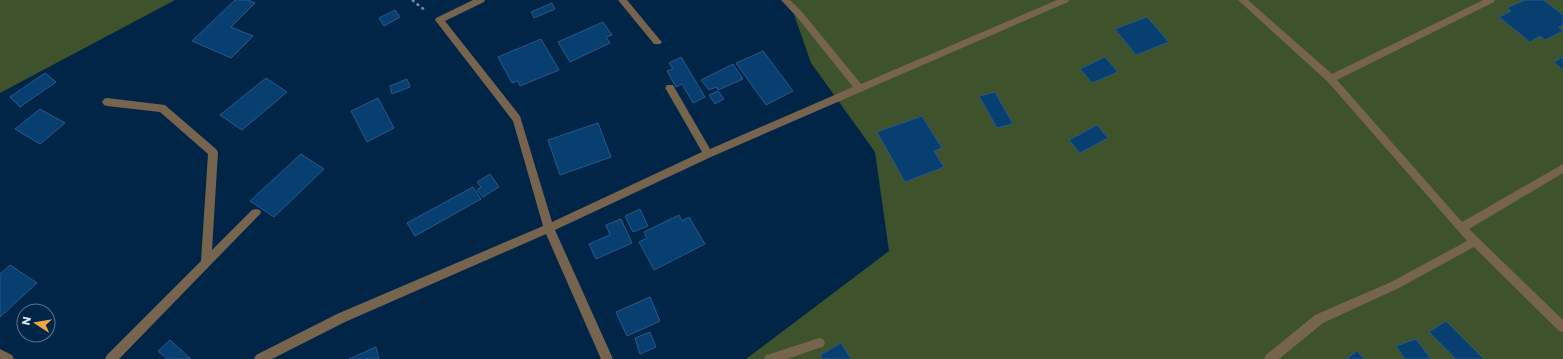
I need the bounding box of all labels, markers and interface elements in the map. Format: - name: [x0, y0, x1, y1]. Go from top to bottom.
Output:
- north arrow: [16, 303, 56, 343]
- text: N: [18, 315, 35, 327]

